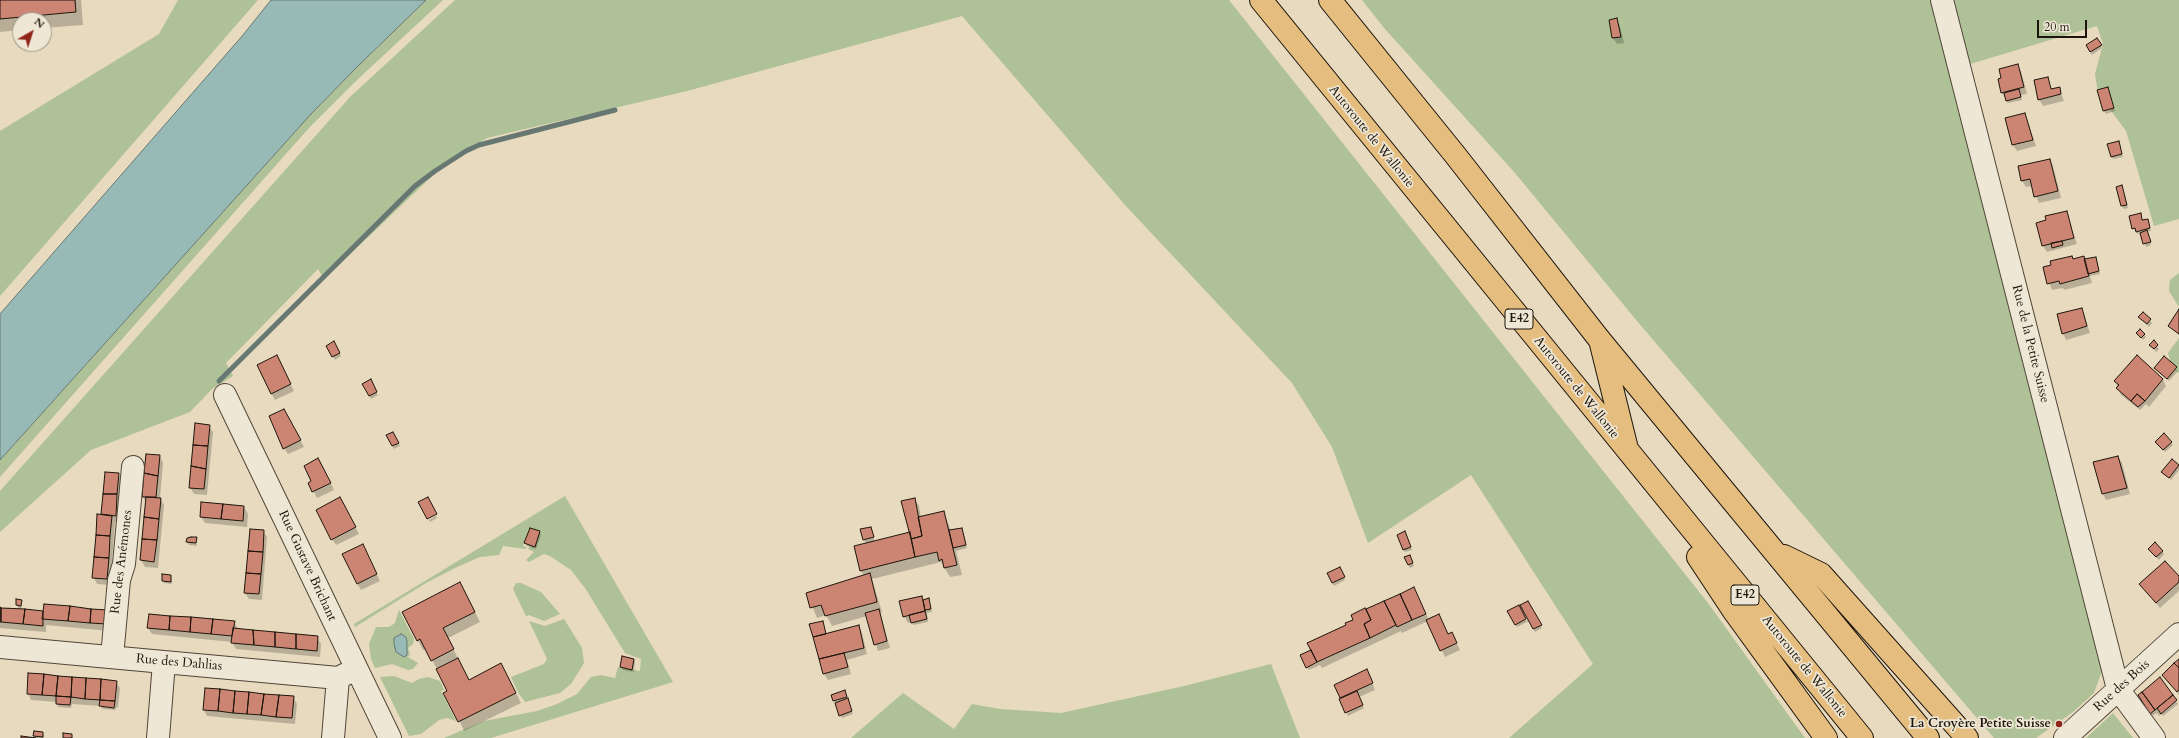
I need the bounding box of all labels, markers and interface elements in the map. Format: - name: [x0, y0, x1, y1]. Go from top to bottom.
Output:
- north arrow: [12, 12, 52, 52]
- scale bar: [2039, 12, 2089, 38]
- text: N: [31, 14, 48, 32]
- text: 20 m: [2044, 19, 2070, 35]
- street label: Autoroute de Wallonie: [1325, 83, 1417, 191]
- street label: Rue de la Petite Suisse: [2008, 283, 2052, 405]
- road number: E42: [1505, 309, 1533, 329]
- street label: Autoroute de Wallonie: [1530, 334, 1622, 442]
- street label: Rue Gustave Brichant: [274, 508, 340, 624]
- street label: Rue des Anémones: [108, 509, 136, 615]
- road number: E42: [1731, 585, 1759, 605]
- street label: Autoroute de Wallonie: [1758, 613, 1850, 721]
- street label: Rue des Dahlias: [135, 651, 223, 675]
- street label: Rue des Bois: [2091, 657, 2153, 715]
- place label: La Croyère Petite Suisse: [1910, 716, 2051, 732]
- marker: La Croyère Petite Suisse: [2054, 719, 2064, 729]

